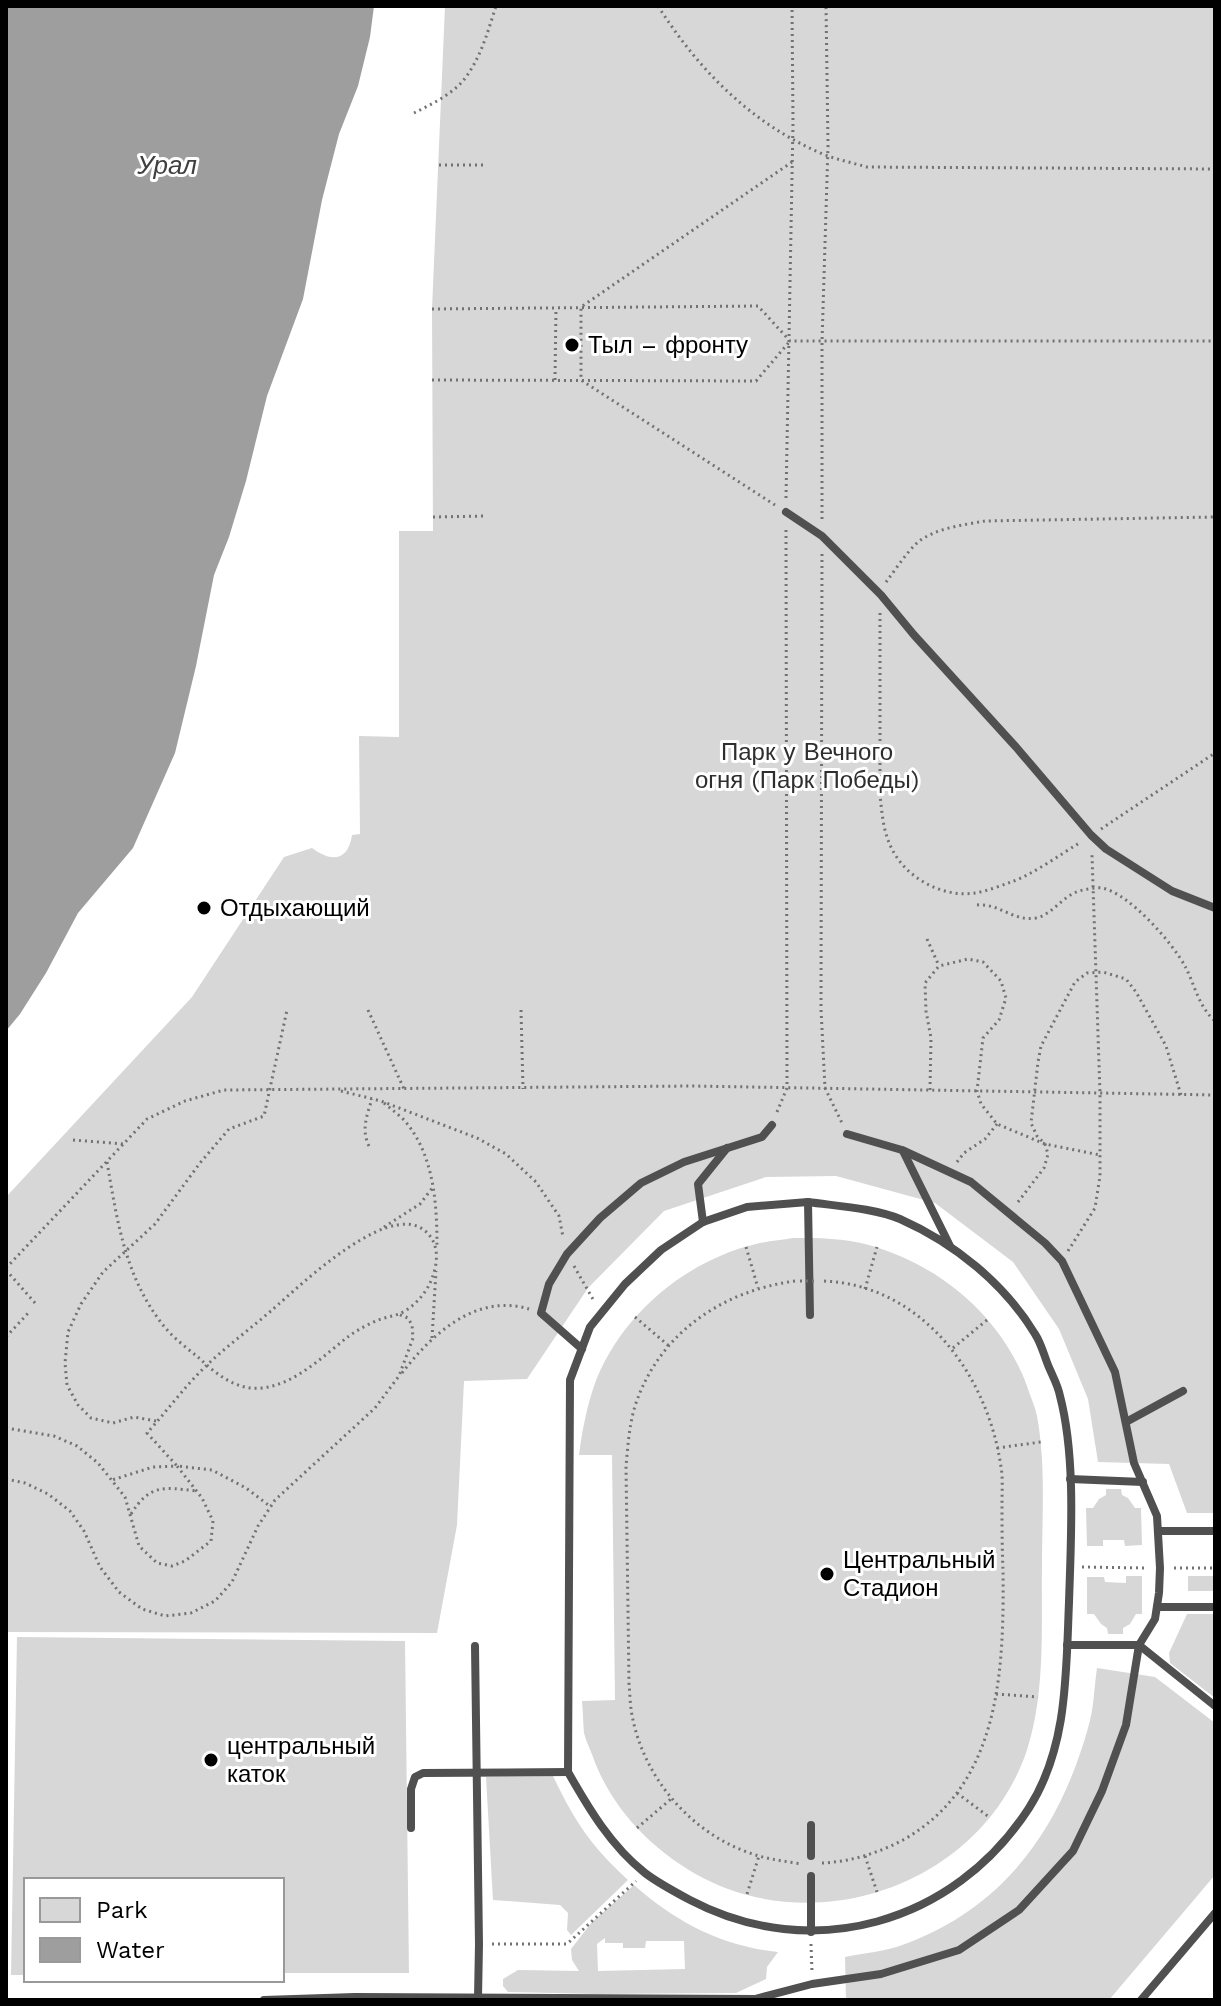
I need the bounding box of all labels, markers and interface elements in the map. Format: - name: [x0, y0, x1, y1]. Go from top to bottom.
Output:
- water label: Урал: [136, 150, 197, 180]
- place label: Тыл – фронту: [588, 331, 748, 359]
- marker: Тыл – фронту: [563, 336, 581, 354]
- park label: Парк у Вечного огня (Парк Победы): [695, 738, 919, 794]
- place label: Отдыхающий: [220, 894, 370, 922]
- marker: Отдыхающий: [195, 899, 213, 917]
- place label: Центральный Стадион: [843, 1546, 995, 1602]
- marker: Центральный Стадион: [818, 1565, 836, 1583]
- place label: центральный каток: [227, 1732, 375, 1788]
- marker: центральный каток: [202, 1751, 220, 1769]
- legend: [24, 1878, 284, 1982]
- text: Park: [96, 1896, 148, 1924]
- text: Water: [96, 1936, 165, 1964]

